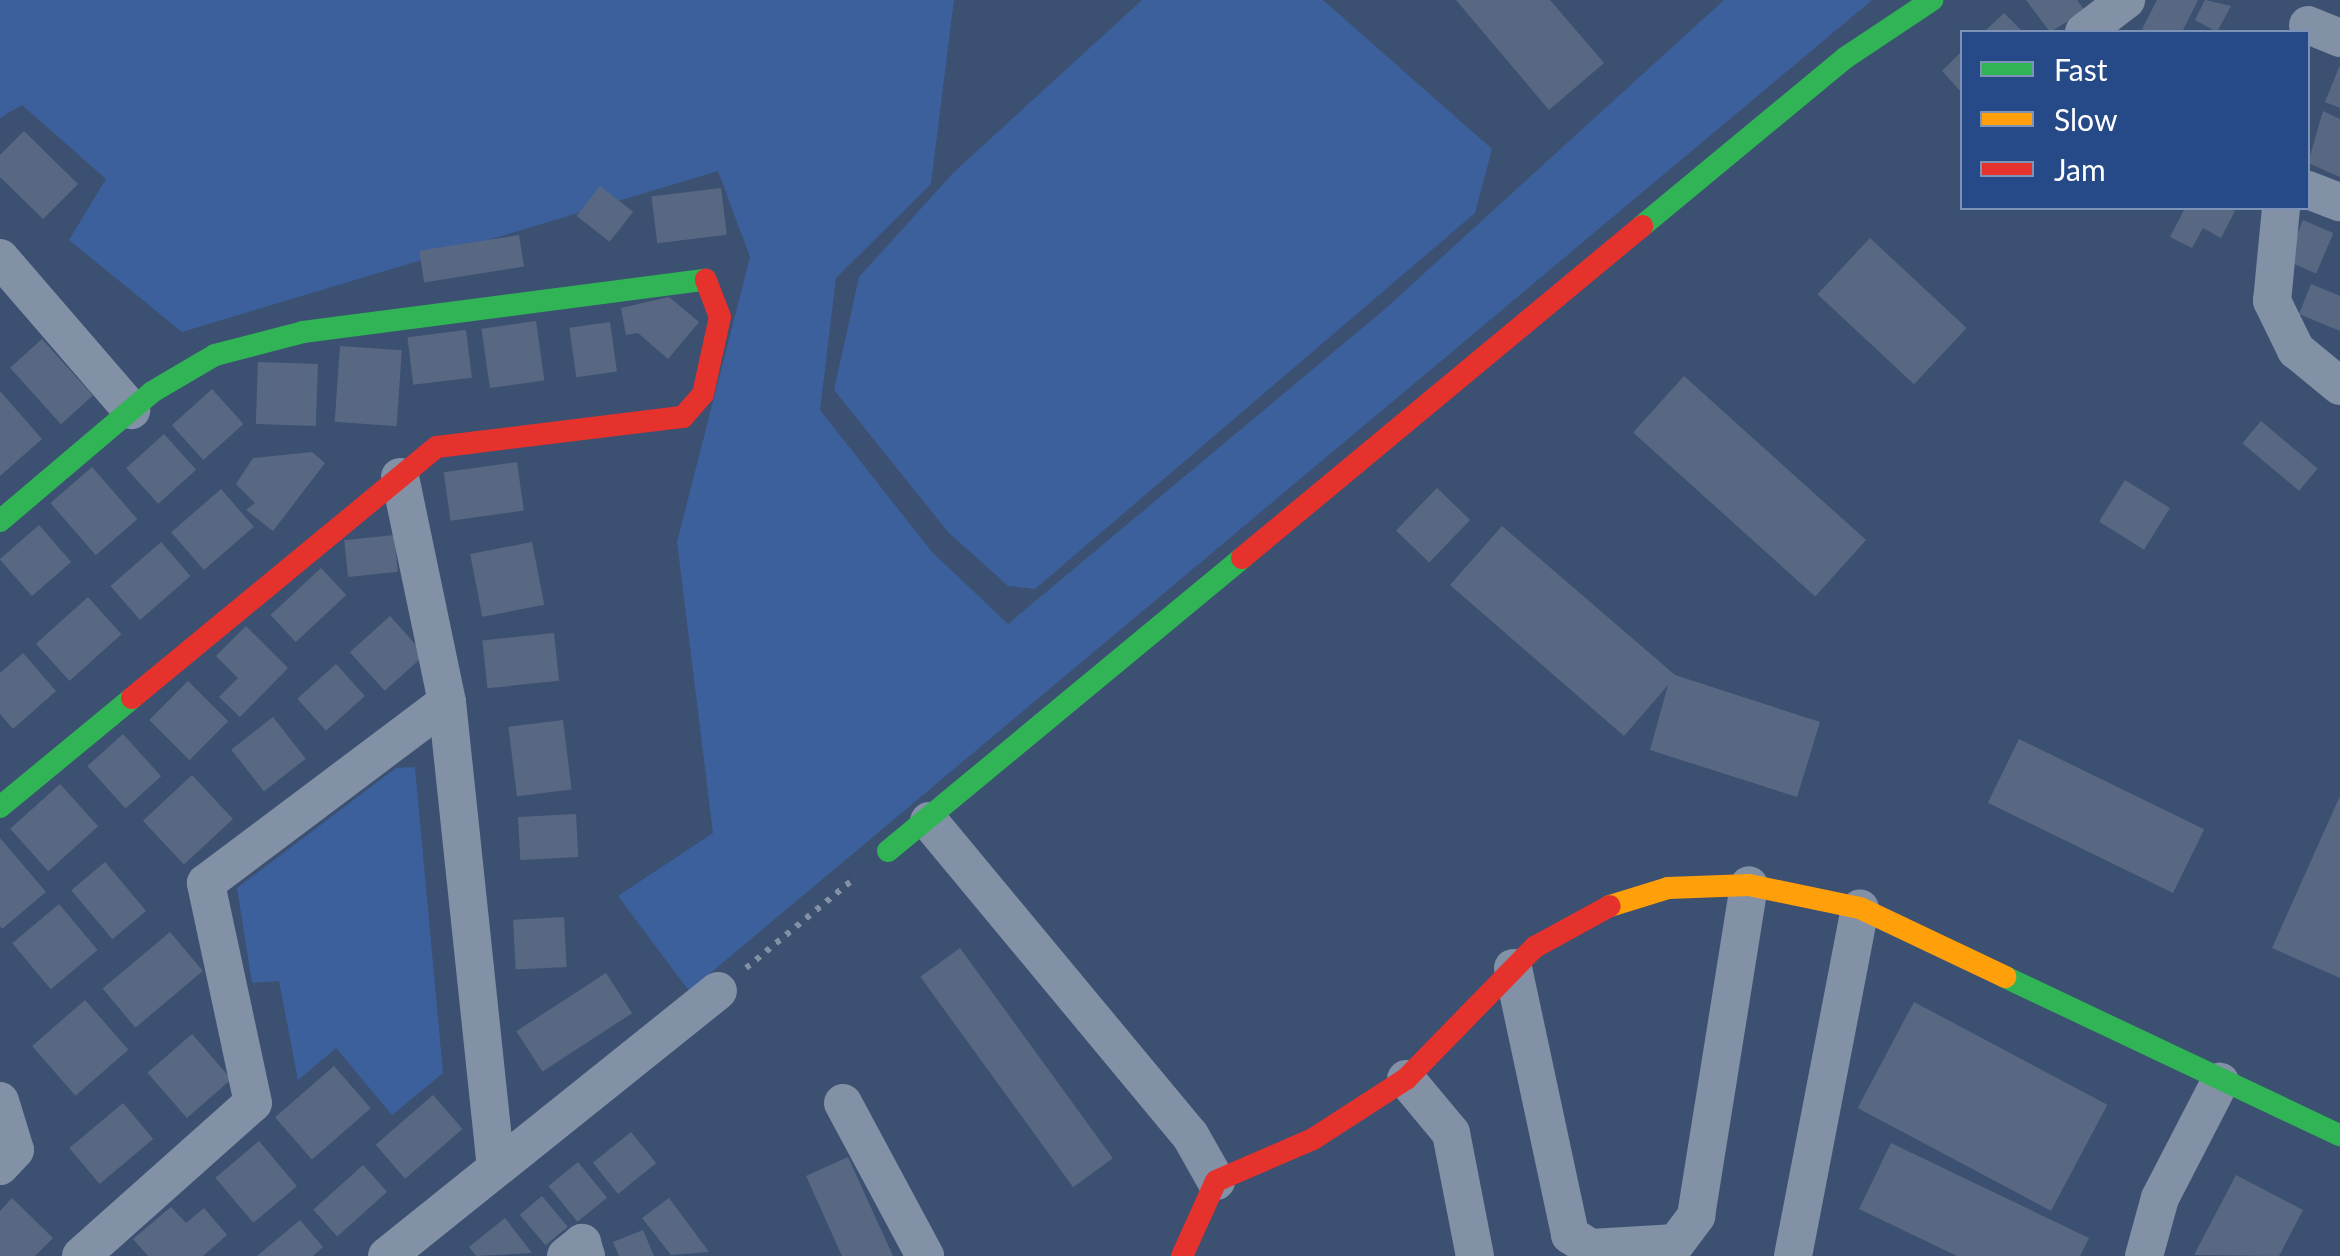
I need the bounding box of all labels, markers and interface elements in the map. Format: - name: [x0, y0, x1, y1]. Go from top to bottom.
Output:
- legend: [1960, 30, 2310, 210]
- text: Fast: [2054, 51, 2108, 87]
- text: Slow: [2054, 101, 2117, 137]
- text: Jam: [2054, 151, 2106, 187]

